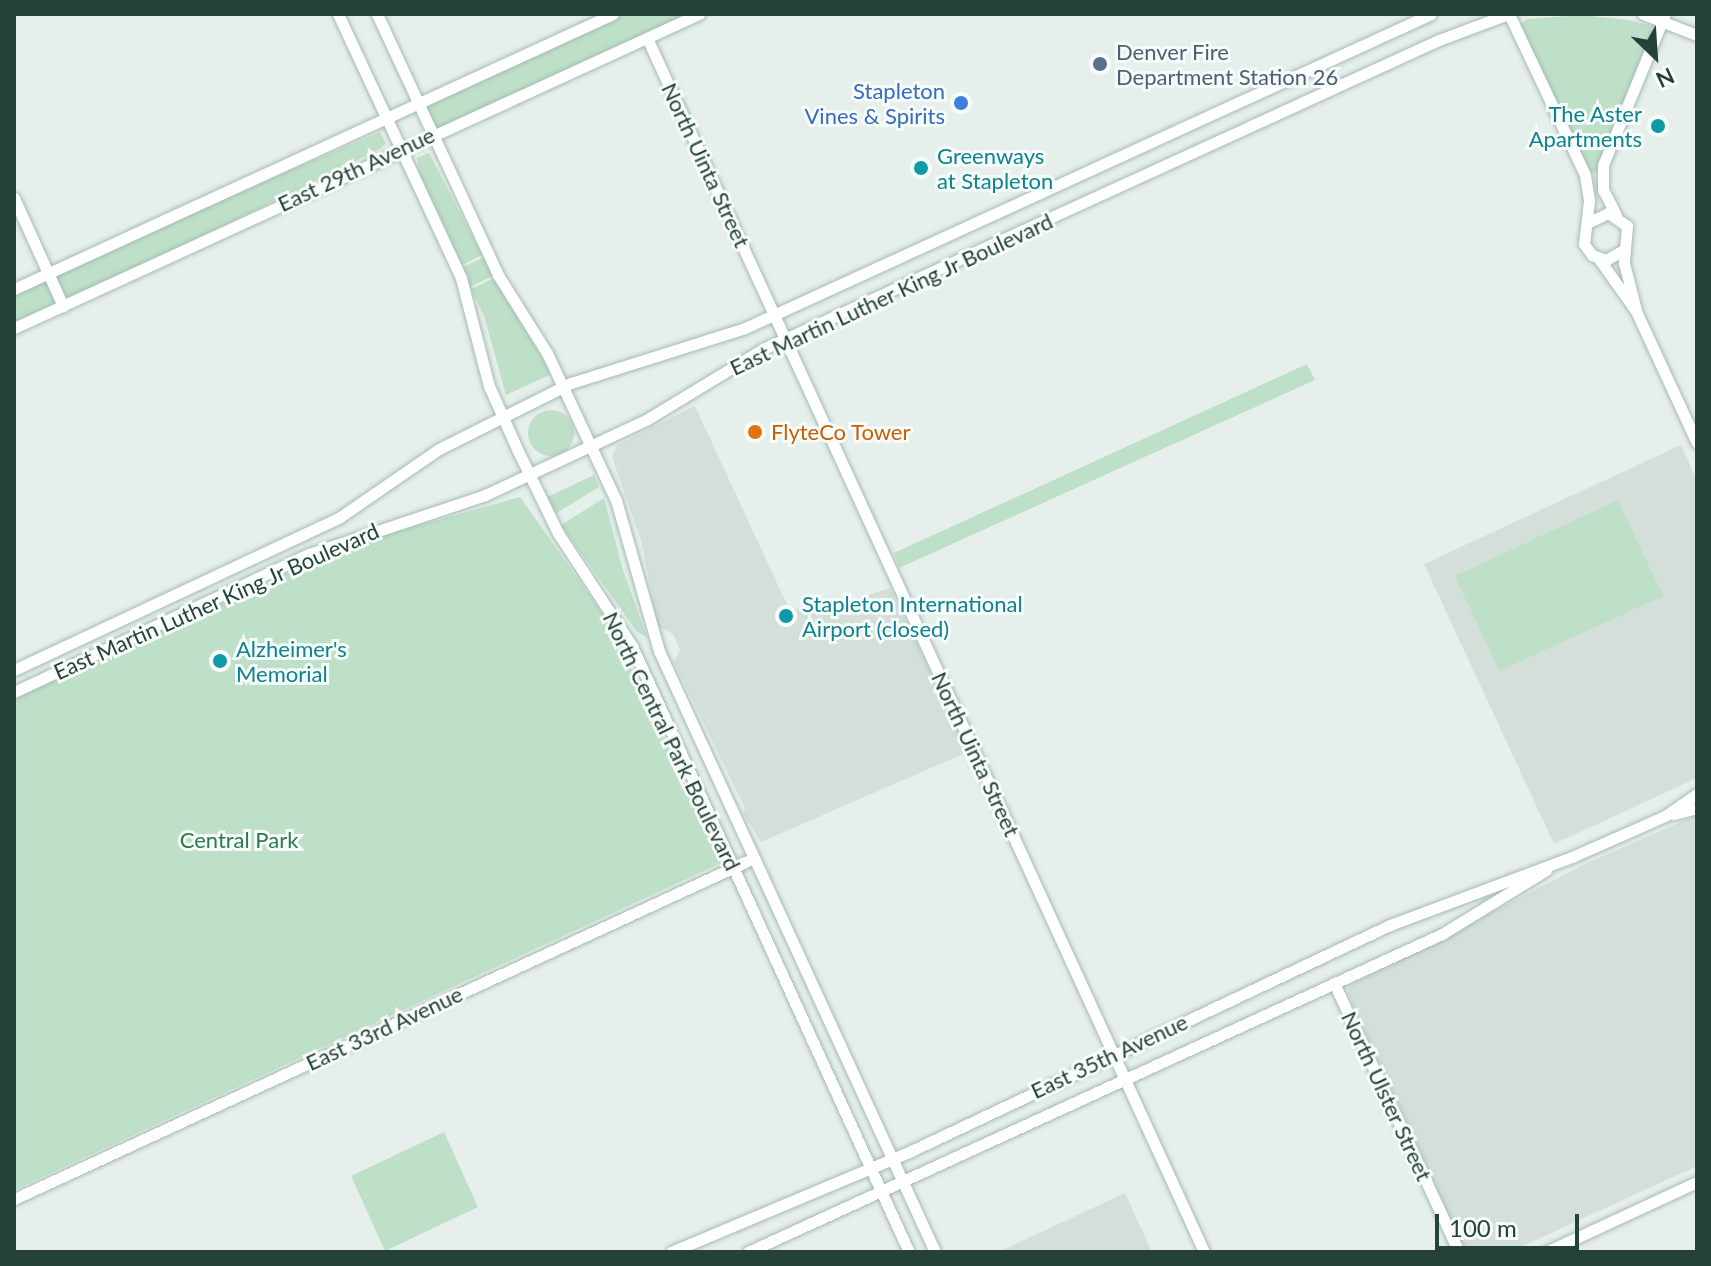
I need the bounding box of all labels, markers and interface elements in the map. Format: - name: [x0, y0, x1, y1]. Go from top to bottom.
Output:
- north arrow: [1615, 16, 1695, 96]
- place label: Denver Fire Department Station 26: [1116, 38, 1338, 90]
- marker: Denver Fire Department Station 26: [1091, 55, 1109, 73]
- text: N: [1652, 62, 1679, 94]
- place label: Stapleton Vines & Spirits: [804, 77, 945, 128]
- street label: North Uinta Street: [656, 79, 756, 251]
- marker: Stapleton Vines & Spirits: [952, 94, 970, 112]
- place label: The Aster Apartments: [1529, 100, 1642, 152]
- marker: The Aster Apartments: [1649, 117, 1667, 135]
- street label: East 29th Avenue: [273, 121, 439, 217]
- place label: Greenways at Stapleton: [937, 142, 1053, 194]
- marker: Greenways at Stapleton: [912, 159, 930, 177]
- street label: East Martin Luther King Jr Boulevard: [725, 207, 1057, 381]
- place label: FlyteCo Tower: [771, 419, 911, 445]
- marker: FlyteCo Tower: [746, 423, 764, 441]
- street label: East Martin Luther King Jr Boulevard: [49, 517, 383, 685]
- place label: Stapleton International Airport (closed): [802, 590, 1023, 642]
- street label: North Central Park Boulevard: [598, 607, 746, 875]
- marker: Stapleton International Airport (closed): [777, 607, 795, 625]
- place label: Alzheimer's Memorial: [236, 635, 347, 686]
- marker: Alzheimer's Memorial: [211, 652, 229, 670]
- street label: North Uinta Street: [926, 668, 1026, 840]
- park label: Central Park: [180, 827, 298, 853]
- street label: East 33rd Avenue: [301, 980, 467, 1076]
- street label: North Ulster Street: [1336, 1007, 1438, 1185]
- street label: East 35th Avenue: [1026, 1008, 1192, 1104]
- scale bar: [1439, 1198, 1583, 1248]
- text: 100 m: [1449, 1213, 1517, 1242]

